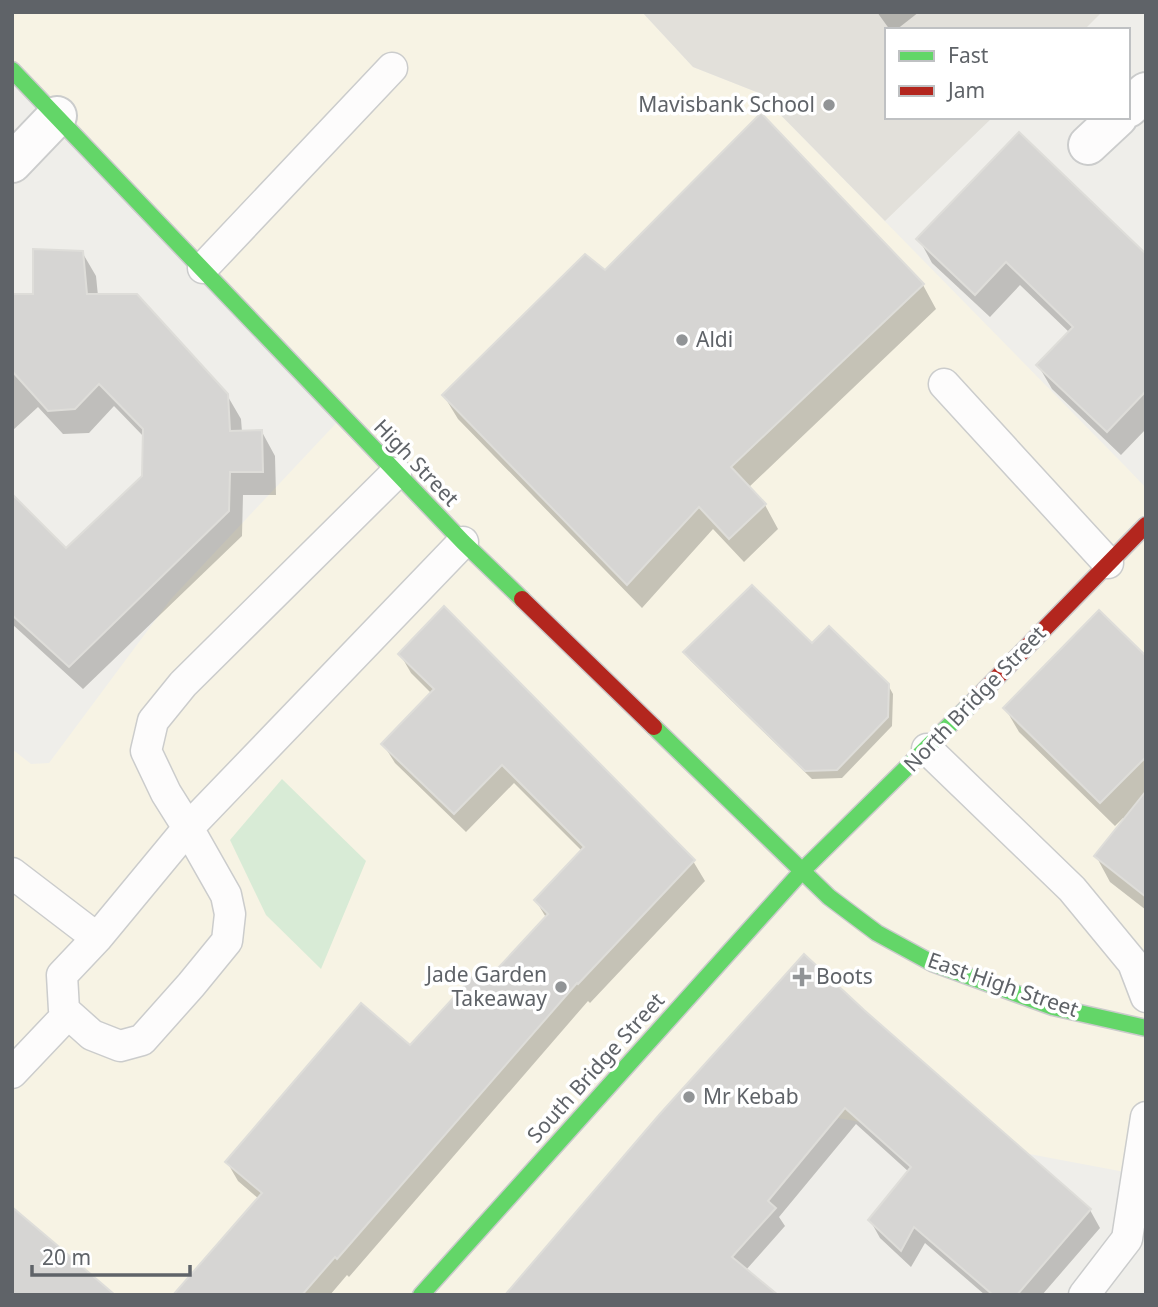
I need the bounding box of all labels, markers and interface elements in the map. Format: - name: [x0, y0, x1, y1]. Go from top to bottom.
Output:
- legend: [885, 28, 1130, 119]
- text: Fast: [948, 41, 989, 69]
- text: Jam: [946, 76, 985, 104]
- place label: Mavisbank School: [638, 90, 815, 118]
- marker: Mavisbank School: [821, 97, 837, 113]
- place label: Aldi: [696, 325, 733, 353]
- marker: Aldi: [674, 332, 690, 348]
- street label: High Street: [368, 413, 466, 512]
- street label: North Bridge Street: [897, 619, 1052, 777]
- street label: East High Street: [924, 945, 1083, 1023]
- place label: Jade Garden Takeaway: [424, 960, 547, 1012]
- place label: Boots: [816, 962, 873, 990]
- marker: Boots: [794, 969, 810, 985]
- marker: Jade Garden Takeaway: [553, 979, 569, 995]
- street label: South Bridge Street: [520, 986, 670, 1148]
- place label: Mr Kebab: [703, 1082, 799, 1110]
- marker: Mr Kebab: [681, 1089, 697, 1105]
- scale bar: [32, 1234, 189, 1278]
- text: 20 m: [42, 1243, 91, 1271]

